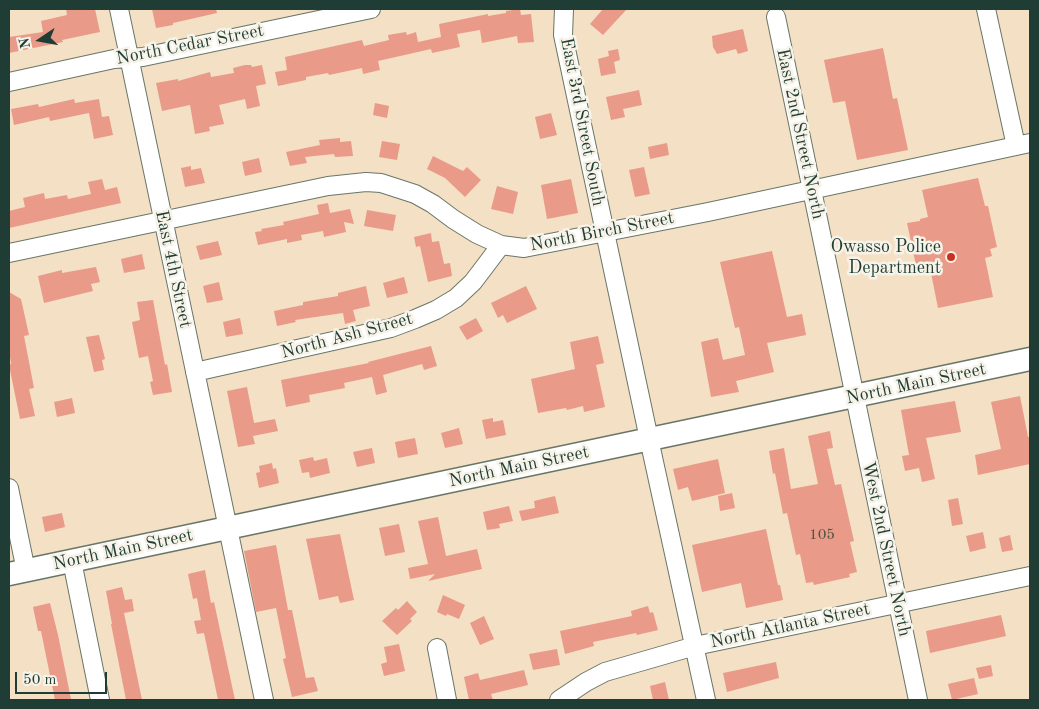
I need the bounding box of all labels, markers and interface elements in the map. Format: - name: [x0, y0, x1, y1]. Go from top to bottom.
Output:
- north arrow: [15, 15, 65, 65]
- street label: North Cedar Street: [114, 20, 266, 70]
- text: N: [17, 36, 33, 50]
- street label: East 3rd Street South: [555, 36, 609, 208]
- street label: East 2nd Street North: [771, 47, 829, 221]
- street label: North Birch Street: [528, 207, 676, 257]
- street label: East 4th Street: [150, 208, 196, 330]
- place label: Owasso Police Department: [830, 236, 941, 278]
- marker: Owasso Police Department: [945, 251, 957, 263]
- street label: North Ash Street: [279, 308, 415, 364]
- street label: North Main Street: [844, 359, 988, 409]
- street label: North Main Street: [447, 442, 591, 492]
- street label: West 2nd Street North: [857, 459, 915, 639]
- street label: North Main Street: [51, 525, 195, 575]
- house number: 105: [809, 526, 835, 544]
- street label: North Atlanta Street: [708, 599, 872, 653]
- scale bar: [18, 662, 110, 694]
- text: 50 m: [23, 673, 57, 688]

